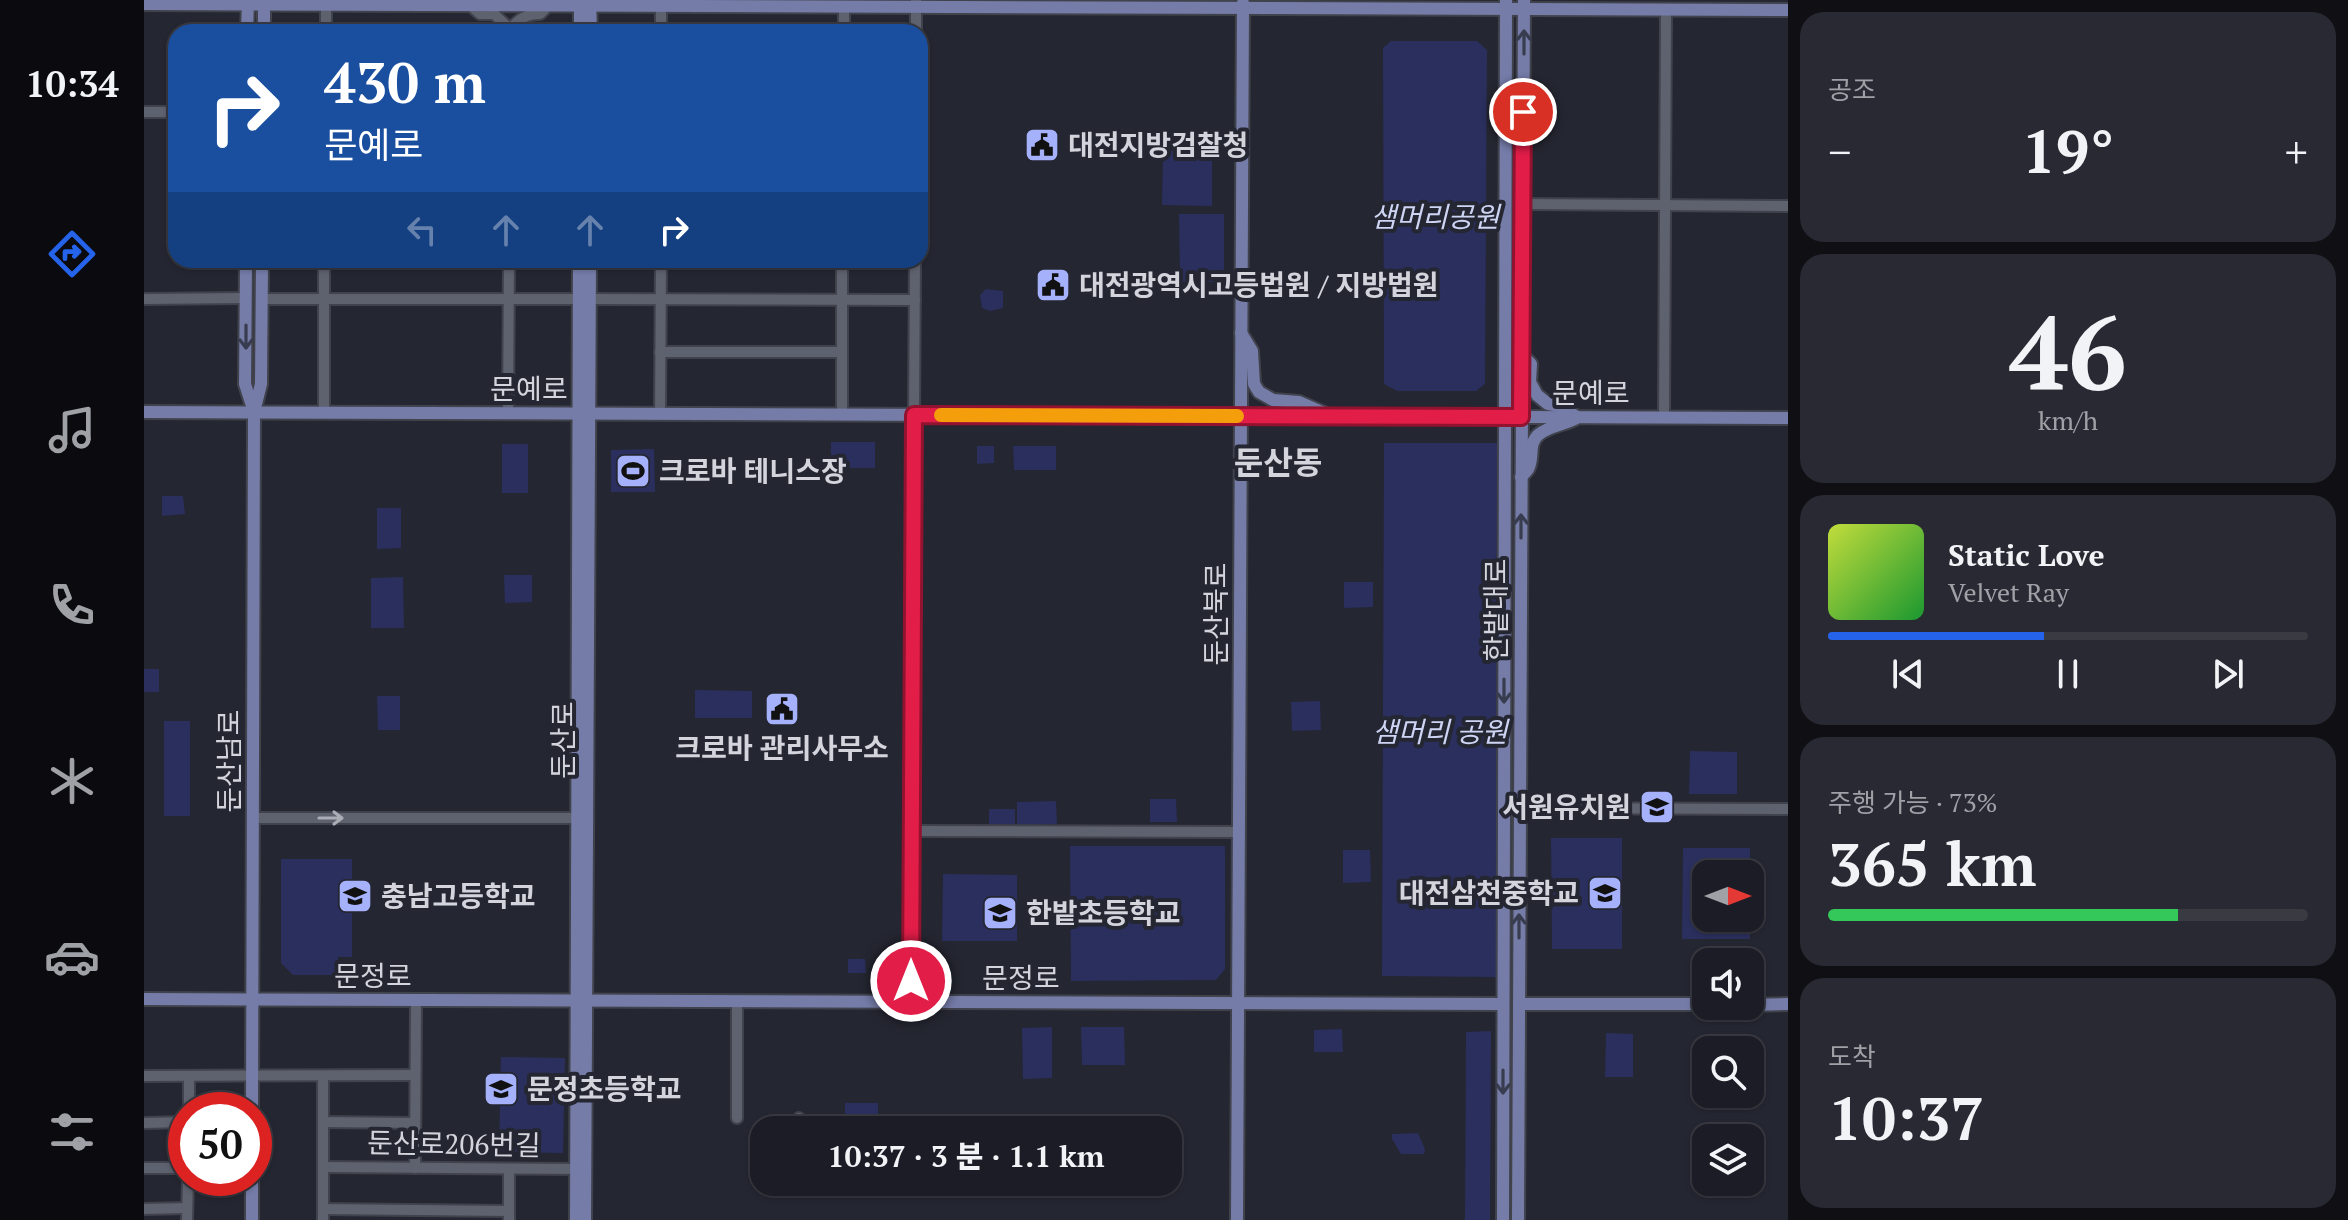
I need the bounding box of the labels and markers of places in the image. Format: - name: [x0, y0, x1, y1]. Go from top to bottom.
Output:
- pin: [1489, 78, 1557, 146]
- public building icon: 대전지방검찰청: [1023, 126, 1061, 164]
- place label: 대전지방검찰청: [1068, 126, 1248, 163]
- public building icon: 대전광역시고등법원 / 지방법원: [1034, 266, 1072, 304]
- place label: 대전광역시고등법원 / 지방법원: [1079, 266, 1439, 303]
- sports icon: 크로바 테니스장: [614, 452, 652, 490]
- place label: 크로바 테니스장: [659, 452, 847, 489]
- public building icon: 크로바 관리사무소: [763, 690, 801, 728]
- place label: 크로바 관리사무소: [675, 729, 889, 766]
- place label: 서원유치원: [1502, 788, 1631, 825]
- school or university icon: 서원유치원: [1638, 788, 1676, 826]
- place label: 대전삼천중학교: [1399, 874, 1579, 911]
- school or university icon: 대전삼천중학교: [1586, 874, 1624, 912]
- school or university icon: 충남고등학교: [336, 877, 374, 915]
- place label: 충남고등학교: [381, 877, 536, 914]
- school or university icon: 한밭초등학교: [981, 894, 1019, 932]
- place label: 한밭초등학교: [1026, 894, 1181, 931]
- school or university icon: 문정초등학교: [482, 1070, 520, 1108]
- place label: 문정초등학교: [527, 1070, 682, 1107]

